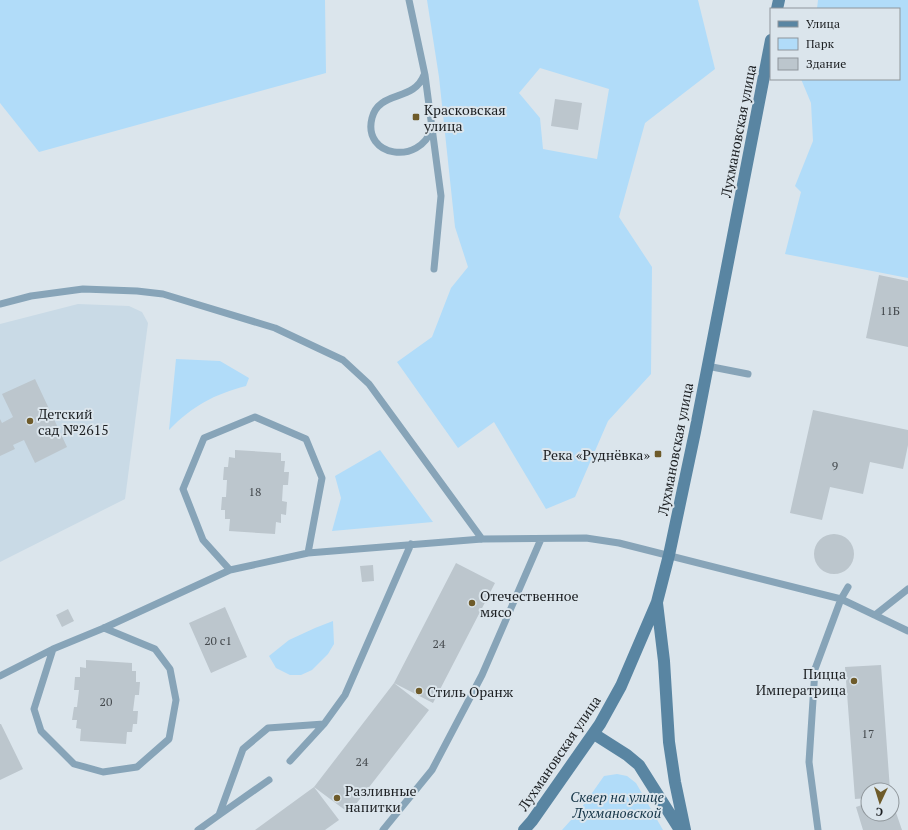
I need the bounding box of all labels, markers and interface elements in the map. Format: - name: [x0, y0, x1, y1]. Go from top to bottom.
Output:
- legend: [770, 8, 900, 80]
- text: Улица: [806, 16, 840, 31]
- text: Парк: [806, 36, 834, 51]
- text: Здание: [806, 56, 846, 71]
- street label: Лухмановская улица: [716, 63, 760, 200]
- place label: Красковская улица: [423, 100, 506, 135]
- marker: Красковская улица: [411, 112, 421, 122]
- house number: 11Б: [880, 303, 900, 318]
- street label: Лухмановская улица: [653, 381, 697, 518]
- place label: Детский сад №2615: [38, 404, 109, 439]
- marker: Детский сад №2615: [25, 416, 35, 426]
- place label: Река «Руднёвка»: [543, 445, 650, 464]
- marker: Река «Руднёвка»: [653, 449, 663, 459]
- house number: 9: [832, 458, 838, 473]
- house number: 18: [249, 484, 261, 499]
- place label: Отечественное мясо: [480, 586, 579, 621]
- marker: Отечественное мясо: [467, 598, 477, 608]
- house number: 20 с1: [204, 633, 232, 648]
- house number: 24: [433, 636, 446, 651]
- place label: Пицца Императрица: [756, 664, 846, 699]
- marker: Пицца Императрица: [849, 676, 859, 686]
- place label: Стиль Оранж: [427, 682, 514, 701]
- marker: Стиль Оранж: [414, 686, 424, 696]
- street label: Лухмановская улица: [513, 692, 605, 815]
- house number: 20: [100, 694, 112, 709]
- house number: 17: [862, 726, 874, 741]
- house number: 24: [356, 754, 369, 769]
- place label: Разливные напитки: [345, 781, 417, 816]
- north arrow: [860, 782, 900, 822]
- park label: Сквер на улице Лухмановской: [570, 787, 665, 822]
- marker: Разливные напитки: [332, 793, 342, 803]
- text: С: [875, 805, 883, 819]

